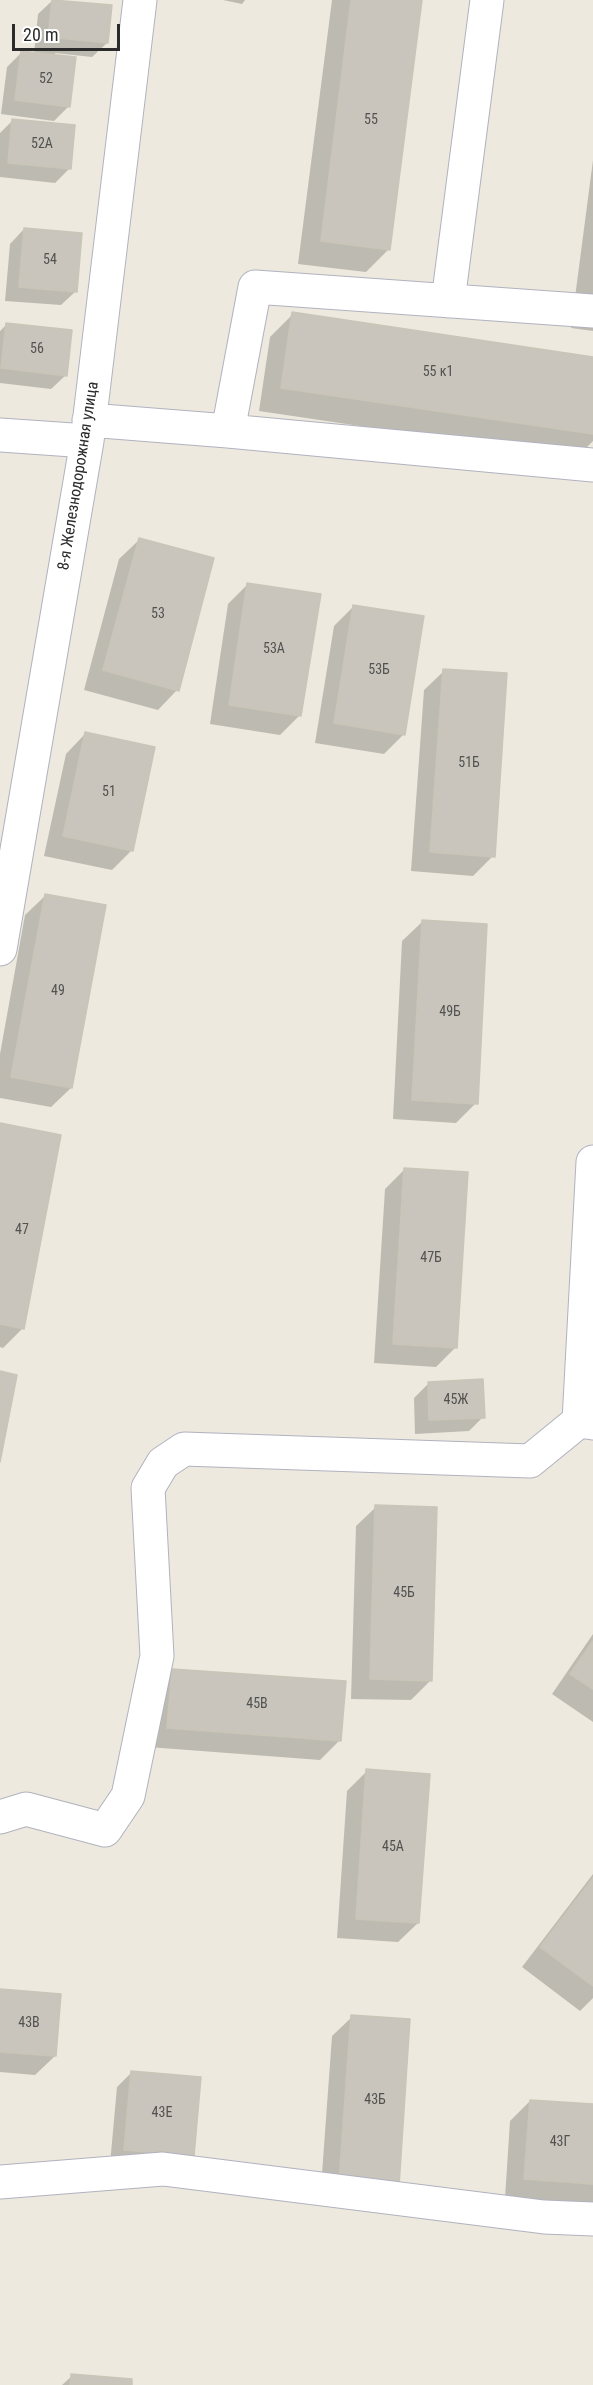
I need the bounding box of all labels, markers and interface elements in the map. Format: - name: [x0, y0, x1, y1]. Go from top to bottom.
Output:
- scale bar: [15, 12, 123, 50]
- text: 20 m: [23, 24, 58, 45]
- house number: 52: [39, 71, 53, 87]
- house number: 55: [364, 112, 378, 128]
- house number: 52А: [31, 136, 53, 152]
- house number: 54: [43, 252, 57, 268]
- house number: 56: [30, 341, 44, 357]
- house number: 55 к1: [423, 364, 453, 380]
- street label: 8-я Железнодорожная улица: [55, 380, 103, 572]
- house number: 53: [151, 606, 165, 622]
- house number: 53А: [263, 641, 285, 657]
- house number: 53Б: [368, 662, 390, 678]
- house number: 51Б: [458, 755, 480, 771]
- house number: 51: [102, 784, 116, 800]
- house number: 49: [51, 983, 65, 999]
- house number: 49Б: [439, 1004, 461, 1020]
- house number: 47: [15, 1222, 29, 1238]
- house number: 47Б: [420, 1250, 442, 1266]
- house number: 45Ж: [444, 1392, 468, 1408]
- house number: 45Б: [393, 1585, 415, 1601]
- house number: 45В: [246, 1696, 268, 1712]
- house number: 45А: [382, 1839, 404, 1855]
- house number: 43В: [18, 2015, 40, 2031]
- house number: 43Б: [364, 2092, 386, 2108]
- house number: 43Е: [152, 2105, 172, 2121]
- house number: 43Г: [550, 2134, 570, 2150]

